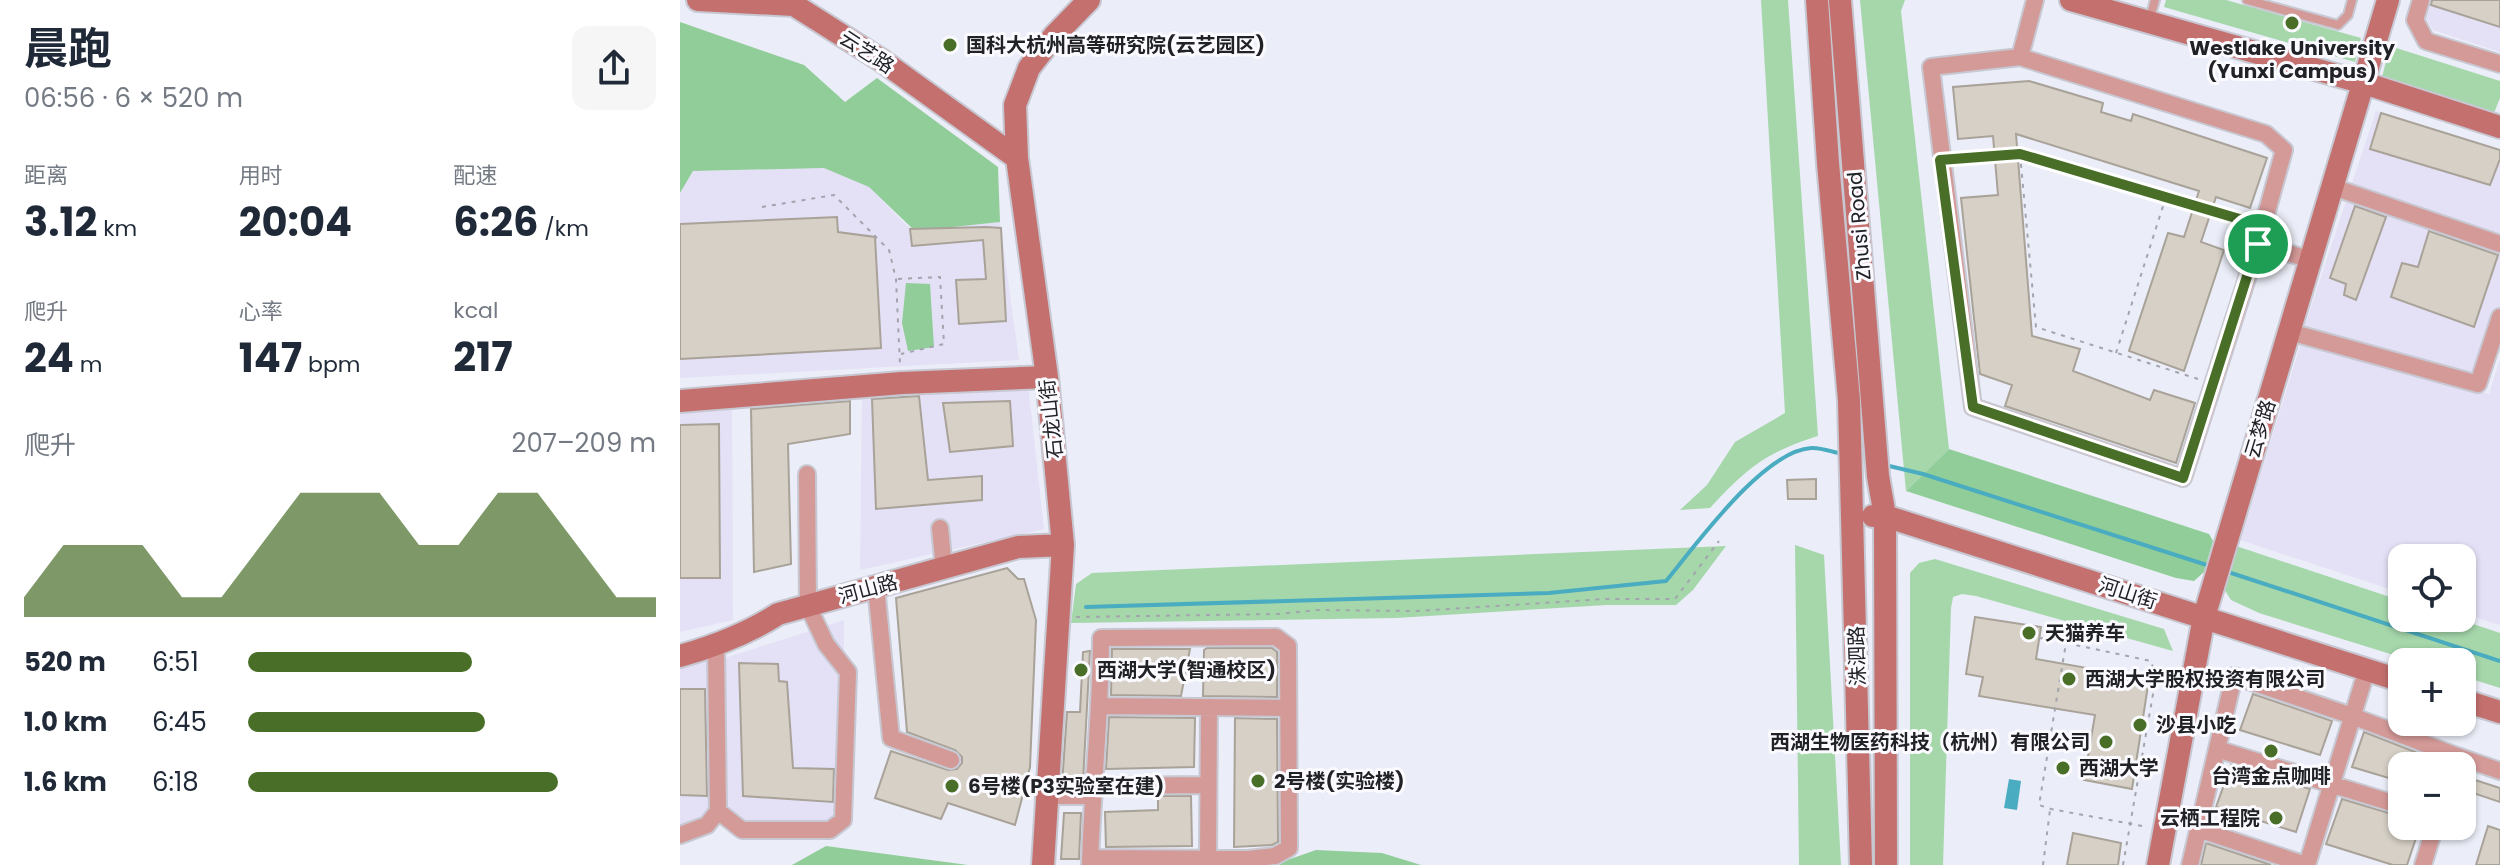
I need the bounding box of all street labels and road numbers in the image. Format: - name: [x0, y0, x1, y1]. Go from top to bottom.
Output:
- street label: 云艺路: [834, 24, 900, 80]
- street label: Zhusi Road: [1840, 170, 1878, 282]
- street label: 石龙山街: [1033, 378, 1069, 460]
- street label: 云梦路: [2238, 396, 2282, 462]
- street label: 河山路: [835, 568, 901, 610]
- street label: 河山街: [2095, 570, 2161, 616]
- street label: 洙泗路: [1842, 626, 1872, 686]

